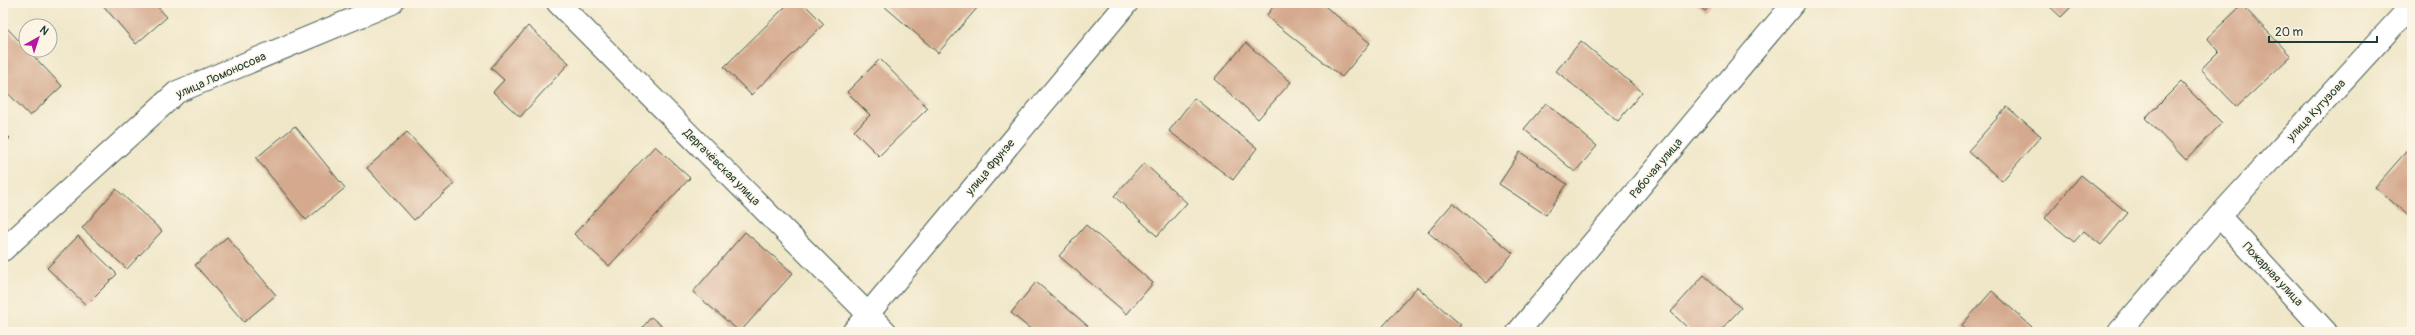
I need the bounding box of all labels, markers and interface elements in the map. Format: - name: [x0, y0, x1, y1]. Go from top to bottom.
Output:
- north arrow: [18, 18, 58, 58]
- scale bar: [2269, 18, 2377, 44]
- text: N: [37, 23, 51, 38]
- text: 20 m: [2275, 25, 2304, 40]
- street label: улица Ломоносова: [173, 49, 269, 102]
- street label: улица Кутузова: [2283, 76, 2349, 145]
- street label: Дергачёвская улица: [679, 125, 764, 209]
- street label: Рабочая улица: [1627, 135, 1686, 202]
- street label: улица Фрунзе: [962, 136, 1018, 199]
- street label: Пожарная улица: [2239, 239, 2306, 310]

